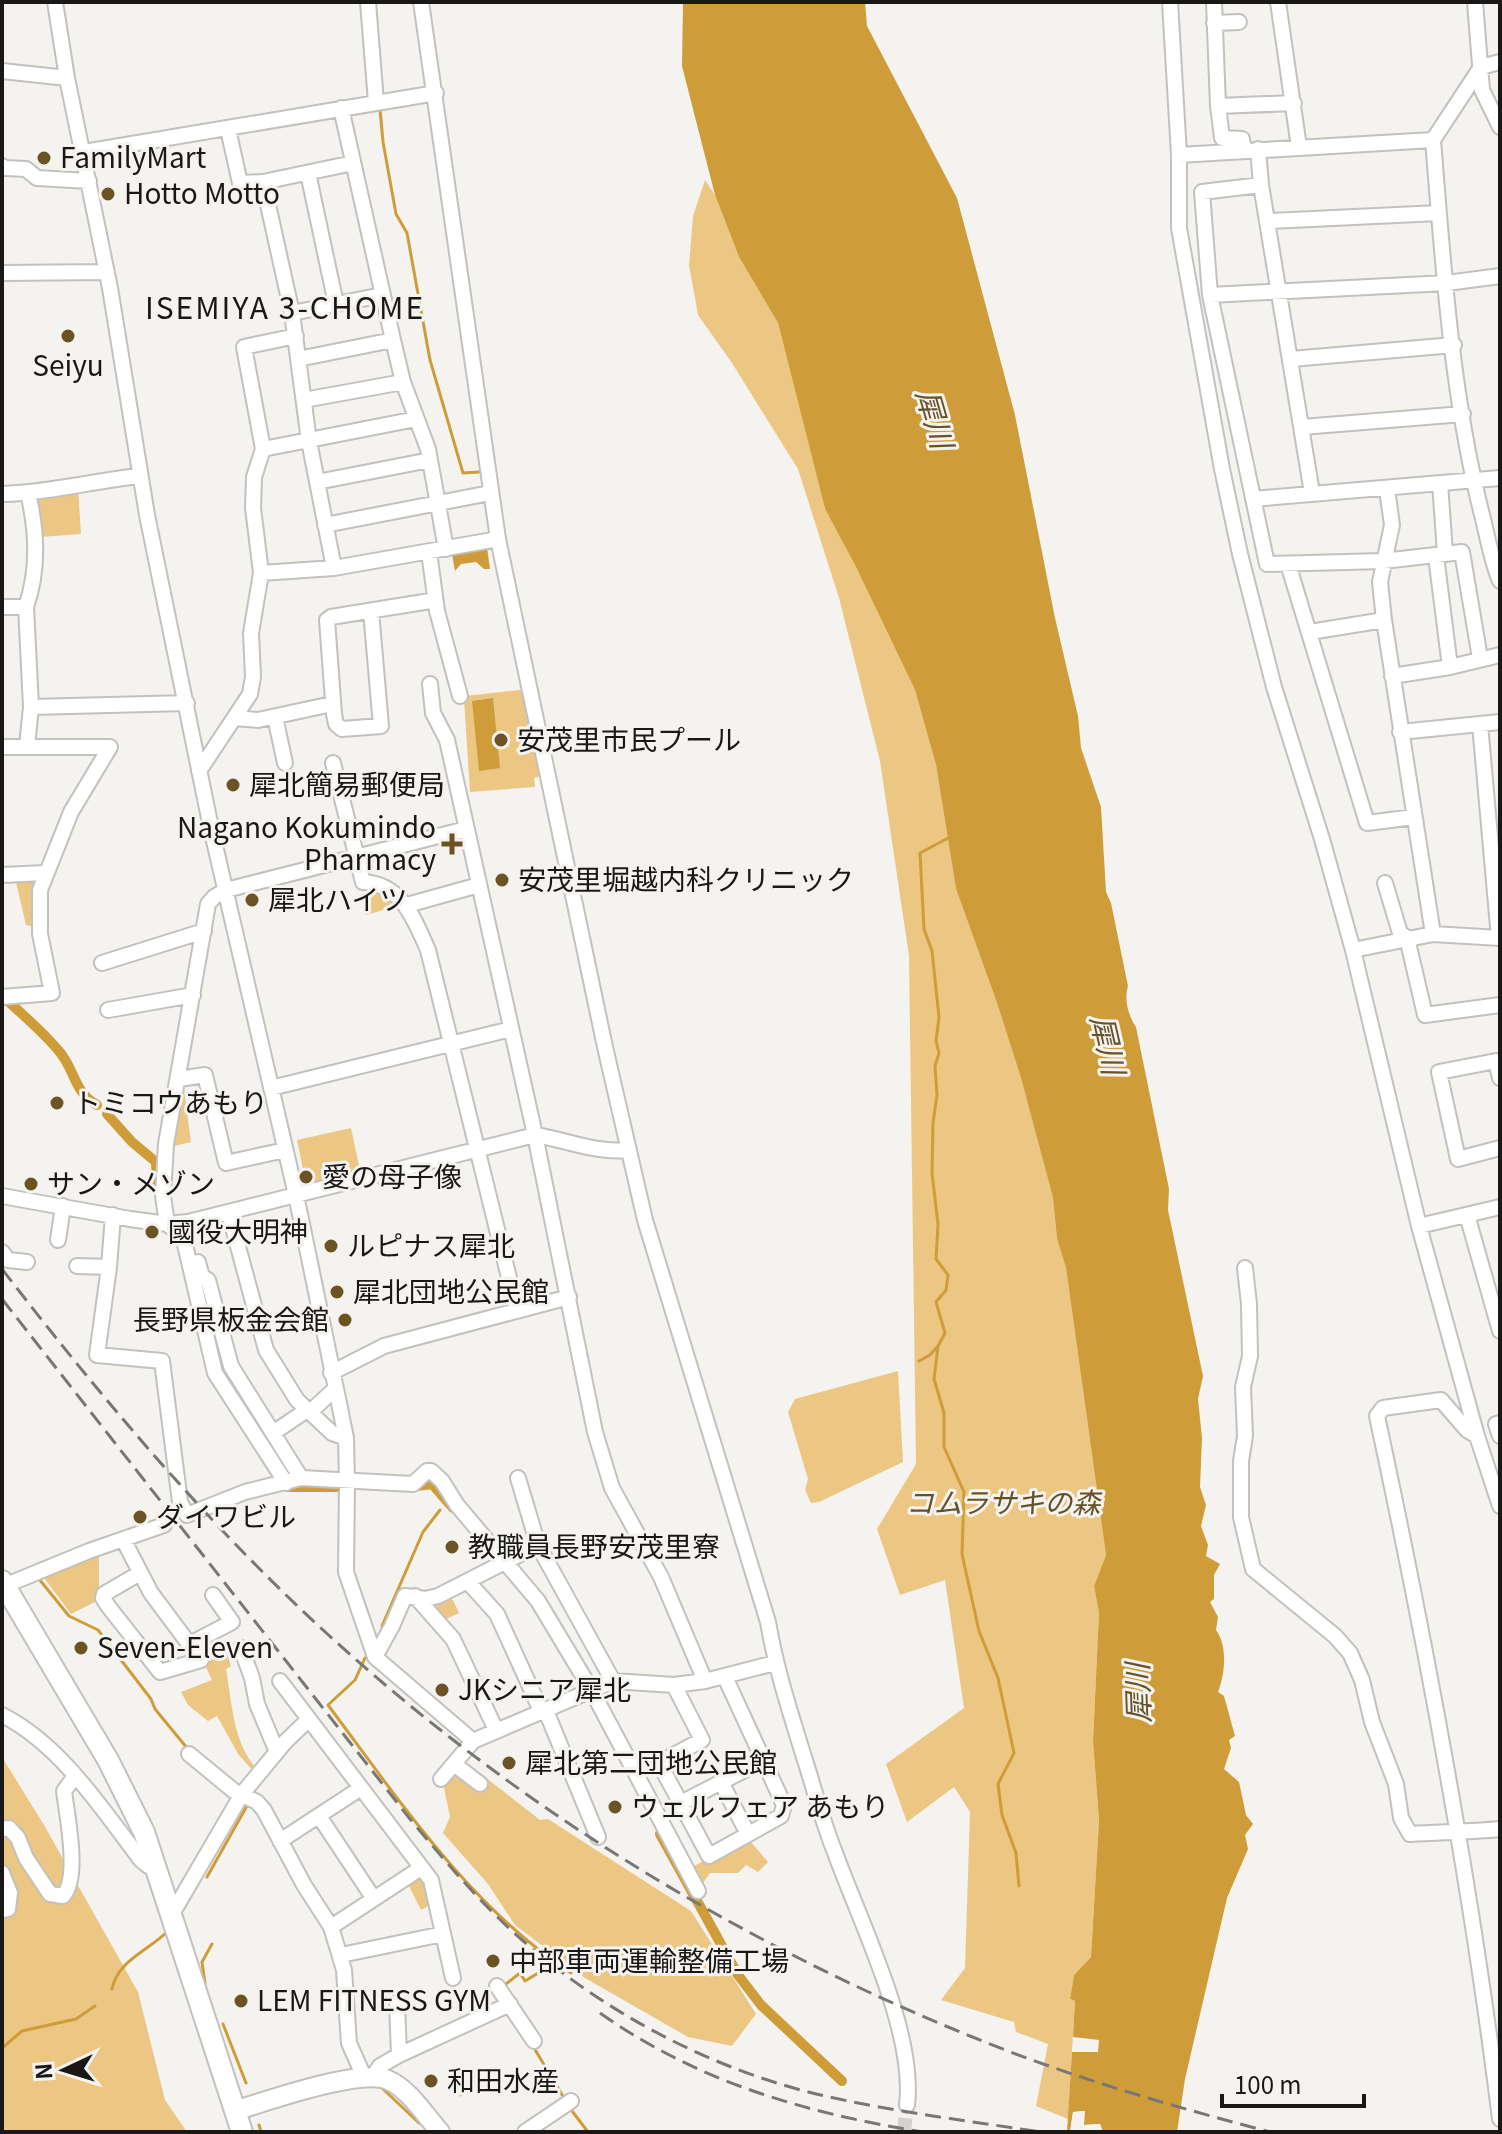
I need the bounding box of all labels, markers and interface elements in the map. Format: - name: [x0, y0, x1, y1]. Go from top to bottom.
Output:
- place label: FamilyMart: [60, 136, 207, 176]
- marker: FamilyMart: [35, 149, 53, 167]
- place label: Hotto Motto: [124, 172, 280, 212]
- marker: Hotto Motto: [99, 185, 117, 203]
- district label: ISEMIYA 3-CHOME: [145, 284, 425, 328]
- marker: Seiyu: [59, 327, 77, 345]
- place label: Seiyu: [32, 344, 104, 384]
- water label: 犀川: [907, 383, 967, 456]
- place label: 安茂里市民プール: [517, 718, 741, 758]
- marker: 安茂里市民プール: [492, 731, 510, 749]
- place label: 犀北簡易郵便局: [249, 763, 445, 803]
- marker: 犀北簡易郵便局: [224, 776, 242, 794]
- place label: Nagano Kokumindo Pharmacy: [177, 806, 436, 878]
- marker: Nagano Kokumindo Pharmacy: [443, 835, 461, 853]
- place label: 安茂里堀越内科クリニック: [518, 858, 854, 898]
- marker: 安茂里堀越内科クリニック: [493, 871, 511, 889]
- place label: 犀北ハイツ: [268, 878, 407, 918]
- marker: 犀北ハイツ: [243, 891, 261, 909]
- water label: 犀川: [1082, 1010, 1139, 1081]
- place label: トミコウあもり: [73, 1081, 268, 1121]
- marker: トミコウあもり: [48, 1094, 66, 1112]
- place label: 愛の母子像: [322, 1155, 462, 1195]
- place label: サン・メゾン: [47, 1162, 215, 1202]
- marker: 愛の母子像: [297, 1168, 315, 1186]
- marker: サン・メゾン: [22, 1175, 40, 1193]
- place label: 國役大明神: [168, 1210, 308, 1250]
- marker: 國役大明神: [143, 1223, 161, 1241]
- place label: ルピナス犀北: [347, 1224, 515, 1264]
- marker: ルピナス犀北: [322, 1237, 340, 1255]
- place label: 犀北団地公民館: [353, 1270, 549, 1310]
- marker: 犀北団地公民館: [328, 1283, 346, 1301]
- place label: 長野県板金会館: [133, 1298, 329, 1338]
- marker: 長野県板金会館: [336, 1311, 354, 1329]
- park label: コムラサキの森: [906, 1481, 1103, 1521]
- place label: ダイワビル: [156, 1495, 296, 1535]
- marker: ダイワビル: [131, 1508, 149, 1526]
- place label: 教職員長野安茂里寮: [468, 1525, 720, 1565]
- marker: 教職員長野安茂里寮: [443, 1538, 461, 1556]
- place label: Seven-Eleven: [97, 1626, 273, 1666]
- marker: Seven-Eleven: [72, 1639, 90, 1657]
- water label: 犀川: [1113, 1659, 1159, 1724]
- place label: JKシニア犀北: [458, 1668, 631, 1708]
- marker: JKシニア犀北: [433, 1681, 451, 1699]
- place label: 犀北第二団地公民館: [525, 1741, 777, 1781]
- marker: 犀北第二団地公民館: [500, 1754, 518, 1772]
- place label: ウェルフェア あもり: [631, 1785, 889, 1825]
- marker: ウェルフェア あもり: [606, 1798, 624, 1816]
- place label: 中部車両運輸整備工場: [509, 1939, 789, 1979]
- marker: 中部車両運輸整備工場: [484, 1952, 502, 1970]
- place label: LEM FITNESS GYM: [257, 1979, 491, 2019]
- marker: LEM FITNESS GYM: [232, 1992, 250, 2010]
- north arrow: [24, 2030, 104, 2110]
- scale bar: [1222, 2058, 1364, 2108]
- place label: 和田水産: [447, 2059, 559, 2099]
- text: N: [26, 2062, 59, 2081]
- text: 100 m: [1234, 2066, 1302, 2101]
- marker: 和田水産: [422, 2072, 440, 2090]

